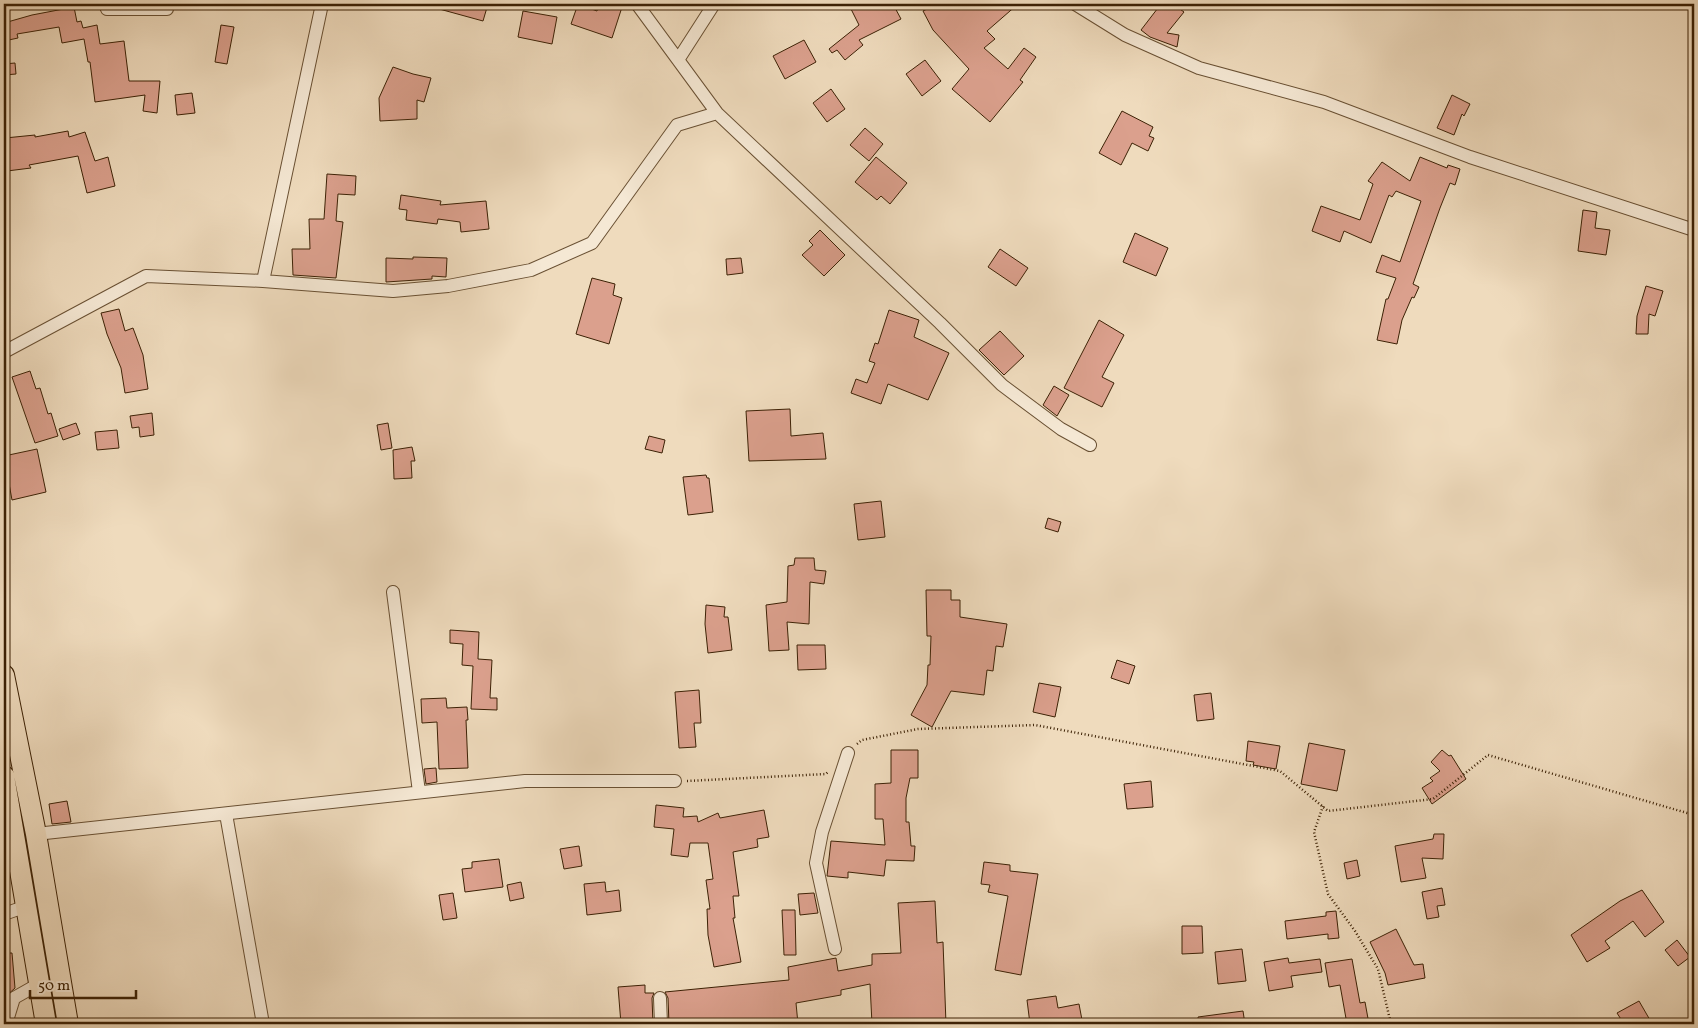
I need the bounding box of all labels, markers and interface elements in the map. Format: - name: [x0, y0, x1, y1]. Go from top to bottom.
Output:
- scale bar: [30, 968, 136, 1000]
- text: 50 m: [38, 976, 70, 997]

